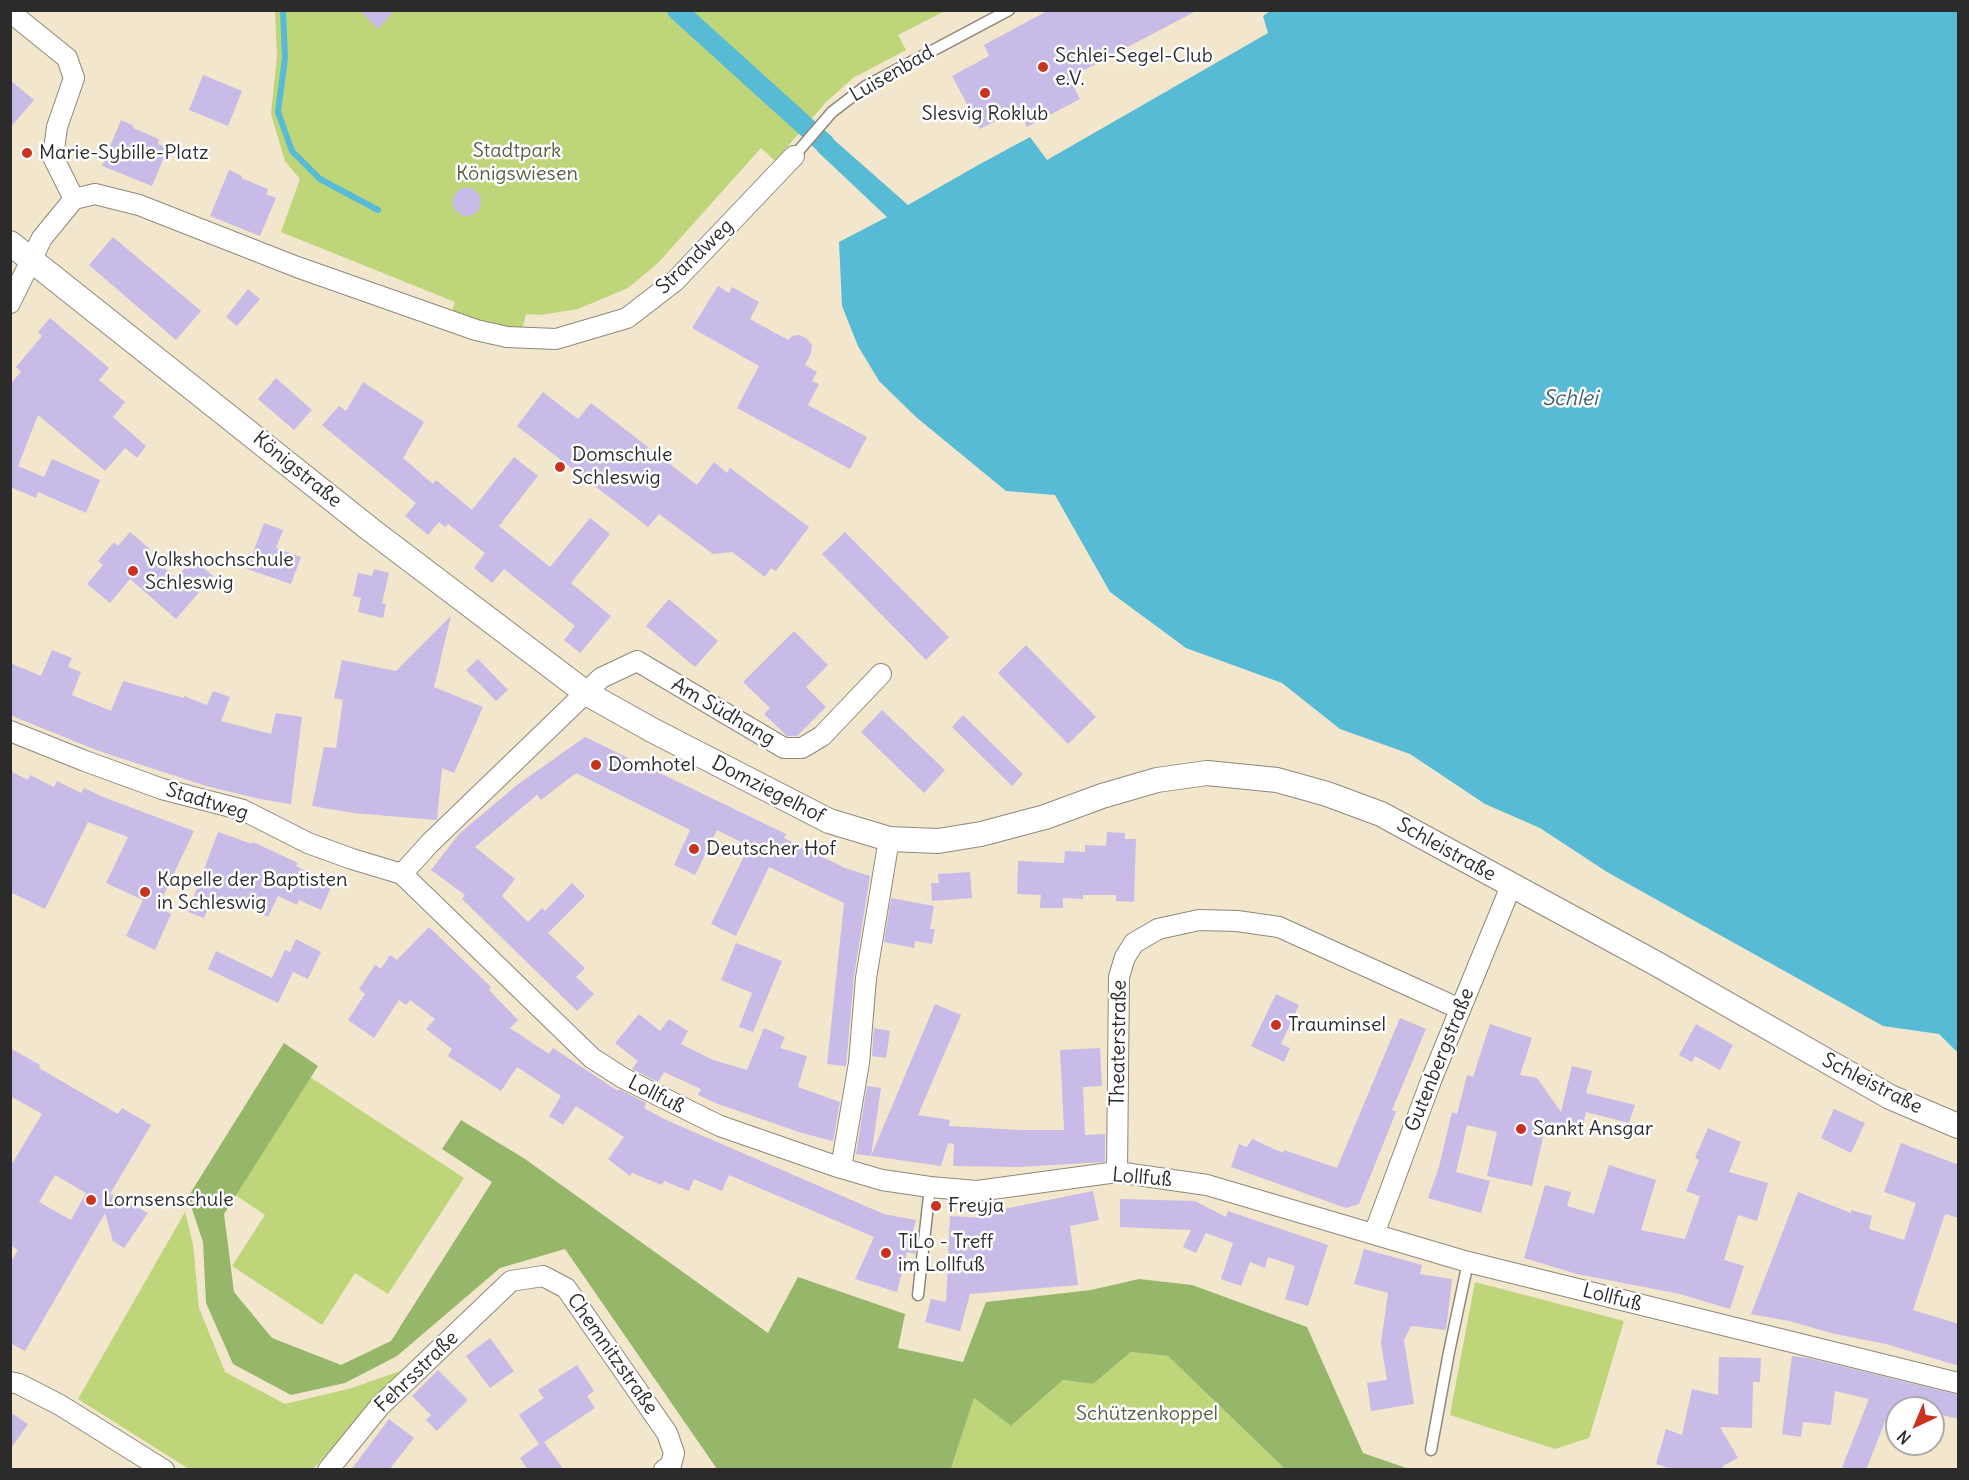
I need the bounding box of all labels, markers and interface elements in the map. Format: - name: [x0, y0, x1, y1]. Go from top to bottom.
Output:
- street label: Luisenbad: [846, 41, 938, 107]
- place label: Schlei-Segel-Club e.V.: [1055, 44, 1213, 91]
- marker: Schlei-Segel-Club e.V.: [1036, 60, 1050, 74]
- marker: Slesvig Roklub: [978, 86, 992, 100]
- place label: Slesvig Roklub: [922, 102, 1048, 126]
- park label: Stadtpark Königswiesen: [456, 139, 578, 186]
- place label: Marie-Sybille-Platz: [39, 141, 208, 165]
- marker: Marie-Sybille-Platz: [20, 146, 34, 160]
- street label: Strandweg: [651, 214, 739, 300]
- water label: Schlei: [1542, 386, 1598, 412]
- street label: Königstraße: [248, 427, 346, 513]
- place label: Domschule Schleswig: [572, 443, 673, 490]
- marker: Domschule Schleswig: [553, 460, 567, 474]
- place label: Volkshochschule Schleswig: [145, 548, 294, 595]
- marker: Volkshochschule Schleswig: [126, 564, 140, 578]
- street label: Am Südhang: [667, 673, 779, 751]
- street label: Domziegelhof: [708, 751, 828, 829]
- place label: Domhotel: [608, 753, 695, 777]
- marker: Domhotel: [589, 758, 603, 772]
- street label: Stadtweg: [163, 778, 251, 826]
- street label: Schleistraße: [1392, 813, 1500, 887]
- place label: Deutscher Hof: [706, 837, 836, 861]
- marker: Deutscher Hof: [687, 842, 701, 856]
- place label: Kapelle der Baptisten in Schleswig: [157, 868, 348, 915]
- marker: Kapelle der Baptisten in Schleswig: [138, 885, 152, 899]
- street label: Theaterstraße: [1106, 980, 1132, 1106]
- street label: Gutenbergstraße: [1400, 985, 1480, 1135]
- place label: Trauminsel: [1288, 1013, 1386, 1037]
- marker: Trauminsel: [1269, 1018, 1283, 1032]
- street label: Schleistraße: [1818, 1048, 1926, 1120]
- street label: Lollfuß: [624, 1071, 688, 1119]
- place label: Sankt Ansgar: [1533, 1117, 1653, 1141]
- marker: Sankt Ansgar: [1514, 1122, 1528, 1136]
- street label: Lollfuß: [1111, 1163, 1173, 1193]
- place label: Lornsenschule: [103, 1188, 234, 1212]
- marker: Lornsenschule: [84, 1193, 98, 1207]
- place label: Freyja: [948, 1194, 1004, 1218]
- marker: Freyja: [929, 1199, 943, 1213]
- place label: TiLo - Treff im Lollfuß: [898, 1230, 993, 1277]
- marker: TiLo - Treff im Lollfuß: [879, 1246, 893, 1260]
- street label: Lollfuß: [1580, 1279, 1644, 1317]
- street label: Chemnitzstraße: [561, 1289, 663, 1419]
- street label: Fehrsstraße: [370, 1326, 464, 1418]
- north arrow: [1885, 1396, 1945, 1456]
- park label: Schützenkoppel: [1076, 1402, 1218, 1426]
- text: N: [1893, 1426, 1915, 1449]

